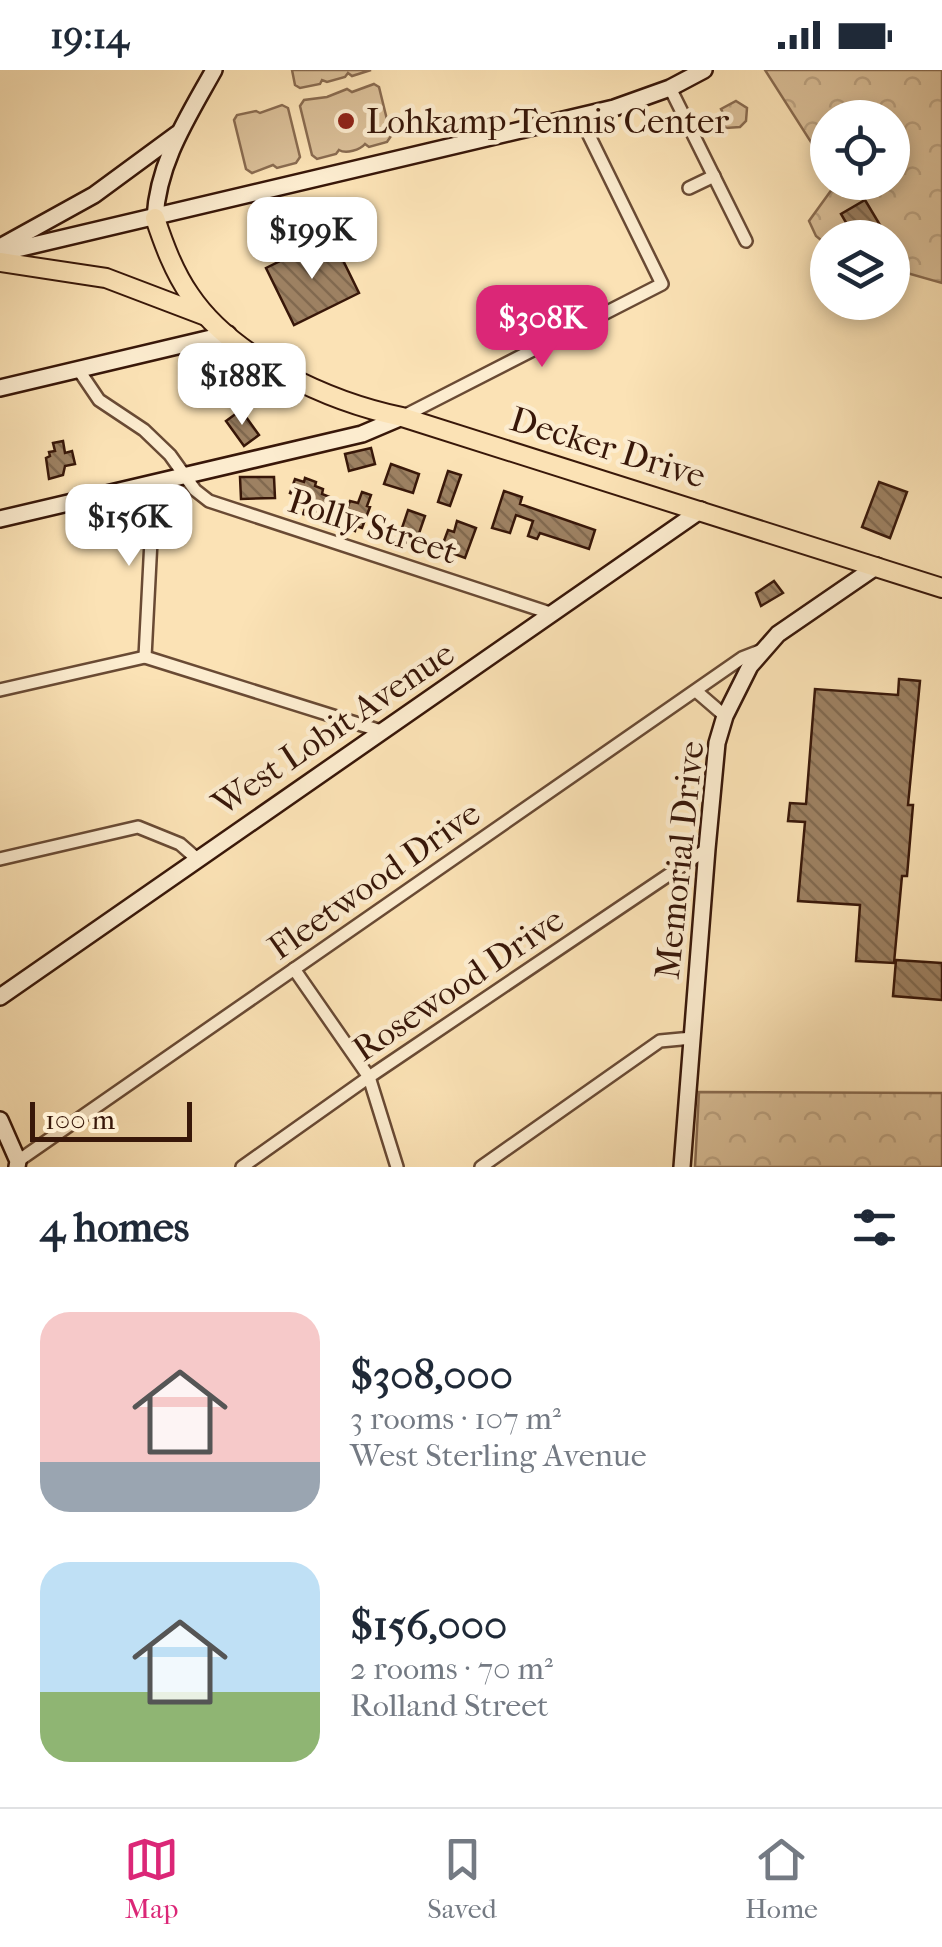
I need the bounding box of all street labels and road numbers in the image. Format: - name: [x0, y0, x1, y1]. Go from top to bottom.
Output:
- street label: Decker Drive: [505, 398, 710, 497]
- street label: Polly Street: [283, 480, 463, 573]
- street label: West Lobit Avenue: [204, 632, 462, 825]
- street label: Memorial Drive: [647, 739, 712, 981]
- street label: Fleetwood Drive: [261, 792, 488, 968]
- street label: Rosewood Drive: [345, 899, 572, 1070]

